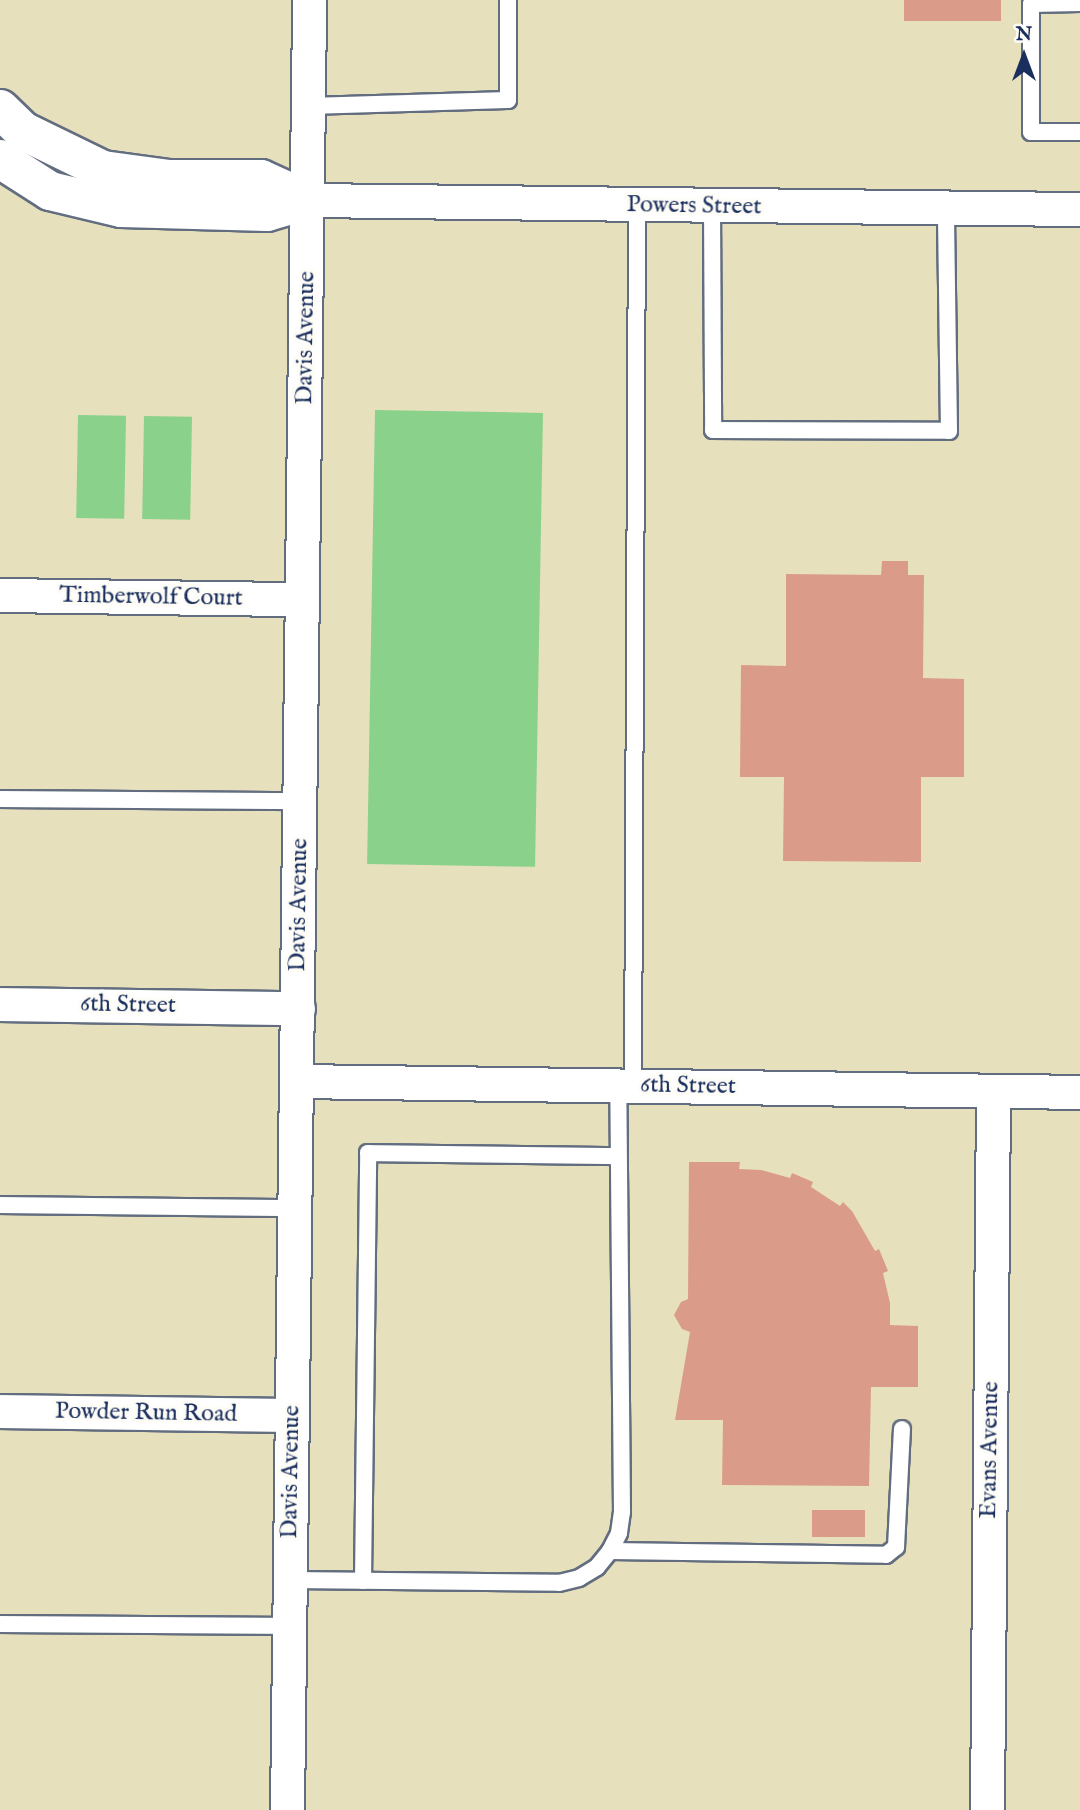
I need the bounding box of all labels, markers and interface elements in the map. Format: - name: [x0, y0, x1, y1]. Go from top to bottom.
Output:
- north arrow: [989, 21, 1059, 91]
- text: N: [1016, 23, 1032, 47]
- street label: Powers Street: [626, 190, 762, 222]
- street label: Davis Avenue: [290, 271, 322, 405]
- street label: Timberwolf Court: [59, 581, 243, 613]
- street label: Davis Avenue: [283, 838, 315, 972]
- street label: 6th Street: [80, 990, 176, 1020]
- street label: 6th Street: [640, 1071, 736, 1101]
- street label: Evans Avenue: [974, 1381, 1006, 1519]
- street label: Powder Run Road: [55, 1397, 237, 1429]
- street label: Davis Avenue: [275, 1405, 307, 1539]

